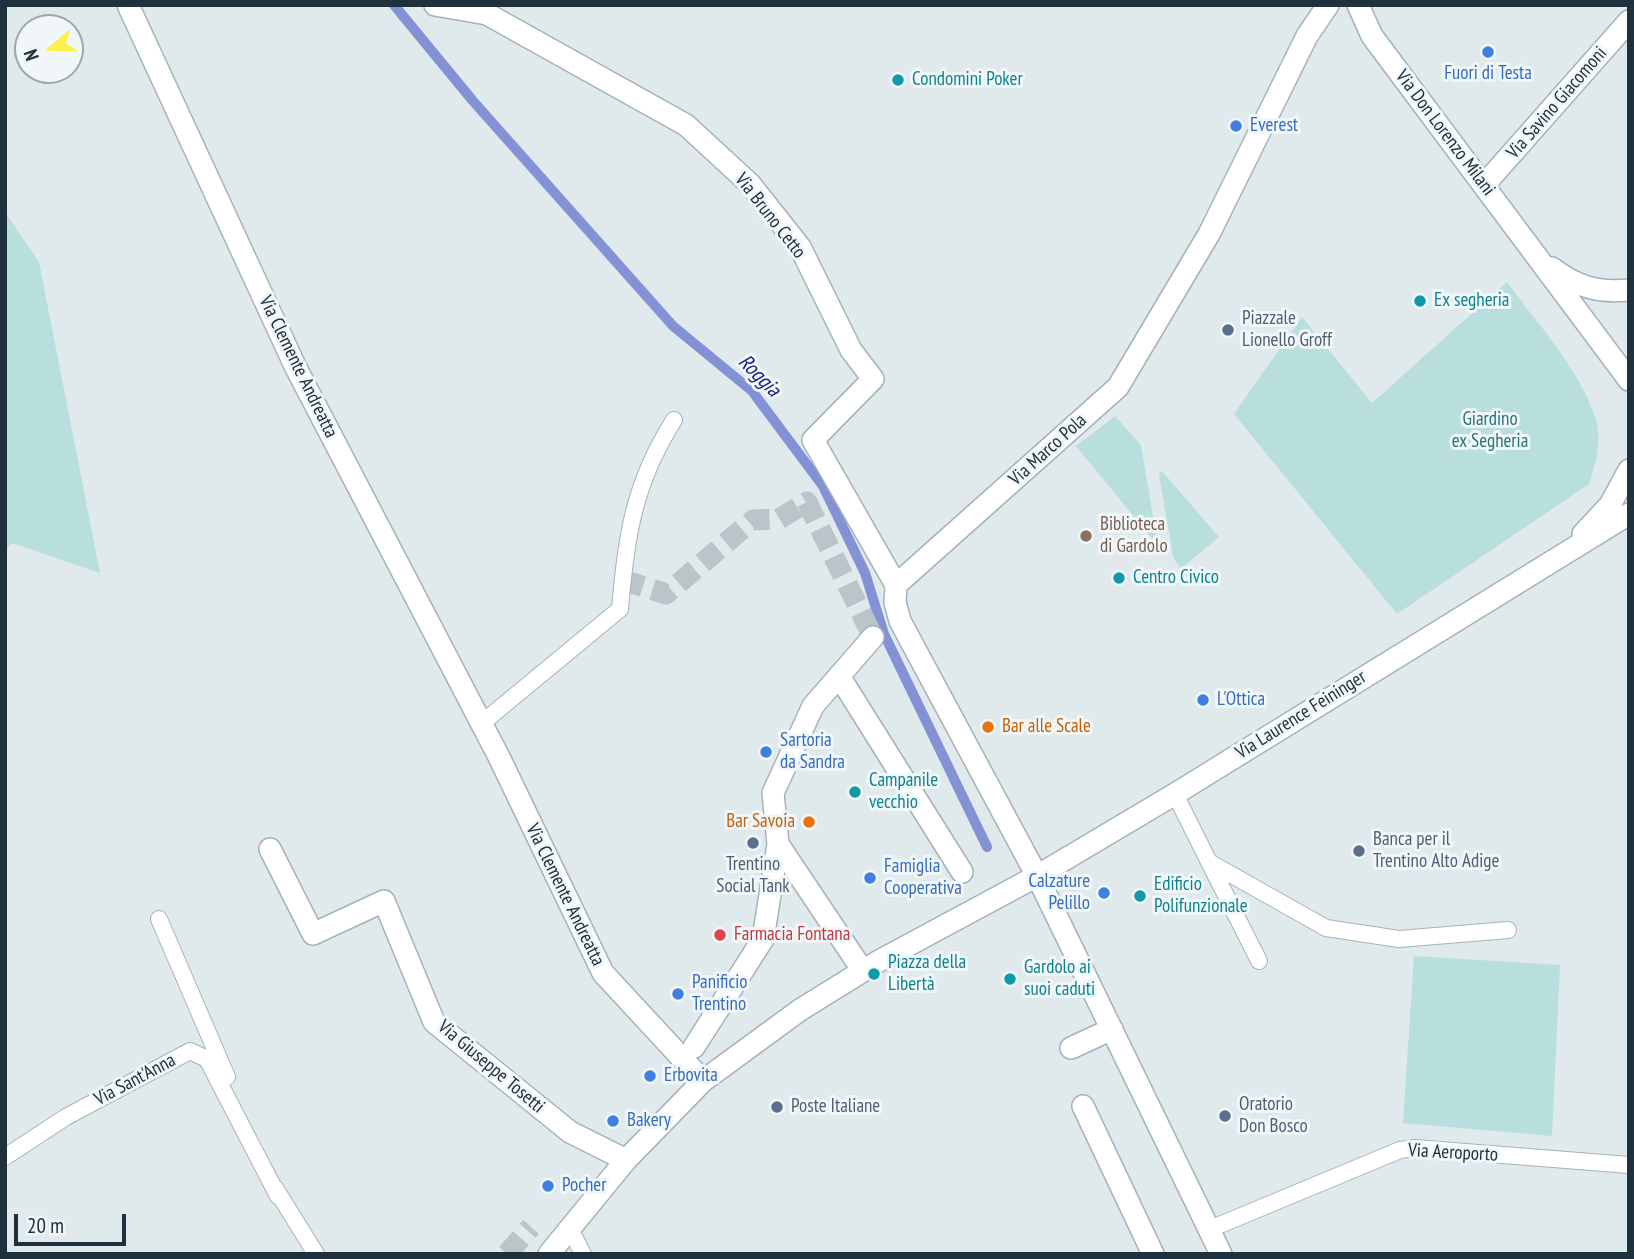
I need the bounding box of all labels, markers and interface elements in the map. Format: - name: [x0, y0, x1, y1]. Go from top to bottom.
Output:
- north arrow: [14, 14, 84, 84]
- street label: Via Savino Giacomoni: [1502, 42, 1612, 164]
- marker: Fuori di Testa: [1480, 44, 1496, 60]
- text: N: [18, 46, 44, 64]
- place label: Fuori di Testa: [1444, 63, 1532, 85]
- street label: Via Don Lorenzo Milani: [1390, 66, 1500, 200]
- place label: Condomini Poker: [912, 69, 1023, 91]
- marker: Condomini Poker: [890, 72, 906, 88]
- place label: Everest: [1250, 115, 1298, 137]
- marker: Everest: [1228, 118, 1244, 134]
- street label: Via Bruno Cetto: [730, 169, 810, 263]
- place label: Ex segheria: [1434, 290, 1509, 312]
- street label: Via Clemente Andreatta: [254, 292, 342, 442]
- marker: Ex segheria: [1412, 293, 1428, 309]
- place label: Piazzale Lionello Groff: [1242, 308, 1332, 352]
- marker: Piazzale Lionello Groff: [1220, 322, 1236, 338]
- water label: Roggia: [733, 350, 785, 402]
- street label: Via Marco Pola: [1005, 409, 1091, 491]
- park label: Giardino ex Segheria: [1452, 409, 1528, 453]
- place label: Biblioteca di Gardolo: [1100, 514, 1168, 558]
- marker: Biblioteca di Gardolo: [1078, 528, 1094, 544]
- place label: Centro Civico: [1133, 567, 1219, 589]
- marker: Centro Civico: [1111, 570, 1127, 586]
- street label: Via Laurence Feininger: [1232, 666, 1370, 764]
- place label: L'Ottica: [1217, 689, 1265, 711]
- marker: L'Ottica: [1195, 692, 1211, 708]
- place label: Bar alle Scale: [1002, 716, 1091, 738]
- marker: Bar alle Scale: [980, 719, 996, 735]
- place label: Sartoria da Sandra: [780, 730, 845, 774]
- marker: Sartoria da Sandra: [758, 744, 774, 760]
- place label: Campanile vecchio: [869, 770, 938, 814]
- marker: Campanile vecchio: [847, 784, 863, 800]
- place label: Bar Savoia: [726, 811, 795, 833]
- marker: Bar Savoia: [801, 814, 817, 830]
- street label: Via Clemente Andreatta: [521, 820, 609, 970]
- place label: Banca per il Trentino Alto Adige: [1373, 829, 1499, 873]
- marker: Trentino Social Tank: [745, 835, 761, 851]
- marker: Banca per il Trentino Alto Adige: [1351, 843, 1367, 859]
- place label: Trentino Social Tank: [716, 854, 790, 898]
- place label: Famiglia Cooperativa: [884, 856, 962, 900]
- marker: Famiglia Cooperativa: [862, 870, 878, 886]
- place label: Calzature Pelillo: [1029, 871, 1090, 915]
- place label: Edificio Polifunzionale: [1154, 874, 1248, 918]
- marker: Calzature Pelillo: [1096, 885, 1112, 901]
- marker: Edificio Polifunzionale: [1132, 888, 1148, 904]
- place label: Farmacia Fontana: [734, 924, 850, 946]
- marker: Farmacia Fontana: [712, 927, 728, 943]
- place label: Piazza della Libertà: [888, 952, 966, 996]
- place label: Gardolo ai suoi caduti: [1024, 957, 1095, 1001]
- marker: Piazza della Libertà: [866, 966, 882, 982]
- marker: Gardolo ai suoi caduti: [1002, 971, 1018, 987]
- place label: Panificio Trentino: [692, 972, 748, 1016]
- marker: Panificio Trentino: [670, 986, 686, 1002]
- street label: Via Giuseppe Tosetti: [433, 1016, 549, 1118]
- street label: Via Sant'Anna: [91, 1049, 179, 1111]
- place label: Erbovita: [664, 1065, 718, 1087]
- marker: Erbovita: [642, 1068, 658, 1084]
- place label: Oratorio Don Bosco: [1239, 1094, 1308, 1138]
- place label: Poste Italiane: [791, 1096, 880, 1118]
- marker: Poste Italiane: [769, 1099, 785, 1115]
- marker: Oratorio Don Bosco: [1217, 1108, 1233, 1124]
- place label: Bakery: [627, 1110, 671, 1132]
- marker: Bakery: [605, 1113, 621, 1129]
- street label: Via Aeroporto: [1407, 1139, 1499, 1167]
- place label: Pocher: [562, 1175, 606, 1197]
- marker: Pocher: [540, 1178, 556, 1194]
- scale bar: [18, 1200, 130, 1244]
- text: 20 m: [27, 1212, 64, 1239]

